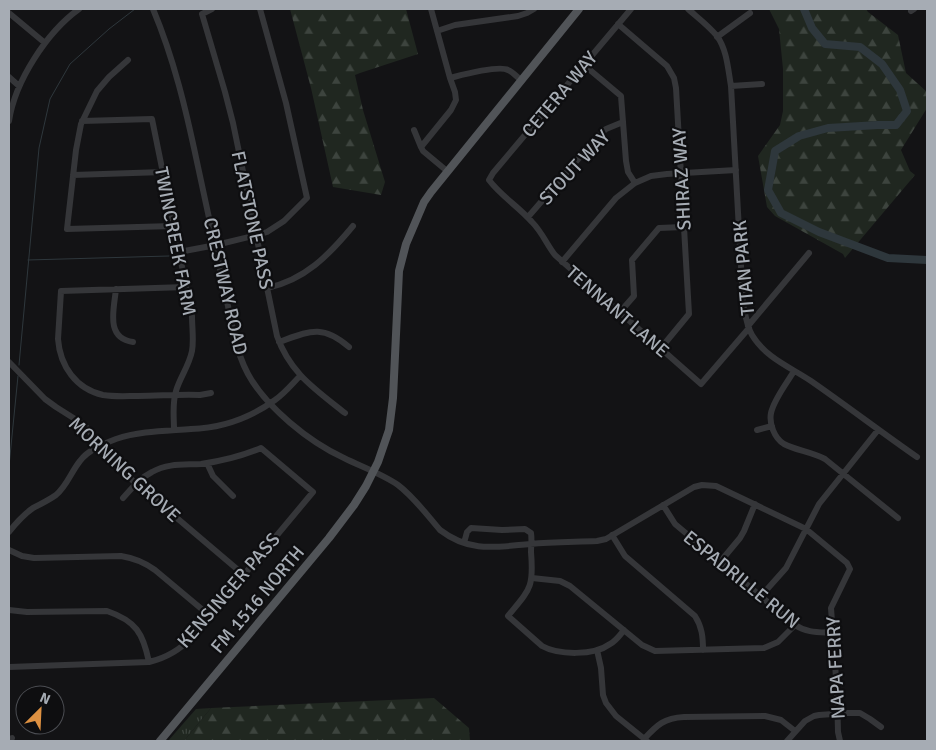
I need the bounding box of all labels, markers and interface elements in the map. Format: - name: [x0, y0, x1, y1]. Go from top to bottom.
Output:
- street label: CETERA WAY: [517, 46, 603, 143]
- street label: STOUT WAY: [534, 125, 616, 210]
- street label: SHIRAZ WAY: [667, 127, 697, 231]
- street label: FLATSTONE PASS: [226, 149, 278, 292]
- street label: TWINCREEK FARM: [149, 165, 201, 318]
- street label: CRESTWAY ROAD: [198, 215, 253, 357]
- street label: TITAN PARK: [728, 218, 760, 317]
- street label: TENNANT LANE: [561, 260, 674, 363]
- street label: MORNING GROVE: [63, 412, 185, 528]
- street label: ESPADRILLE RUN: [678, 525, 804, 634]
- street label: KENSINGER PASS: [172, 528, 285, 653]
- street label: FM 1516 NORTH: [206, 541, 310, 658]
- street label: NAPA FERRY: [821, 616, 851, 720]
- north arrow: [15, 685, 65, 735]
- text: N: [37, 689, 53, 708]

